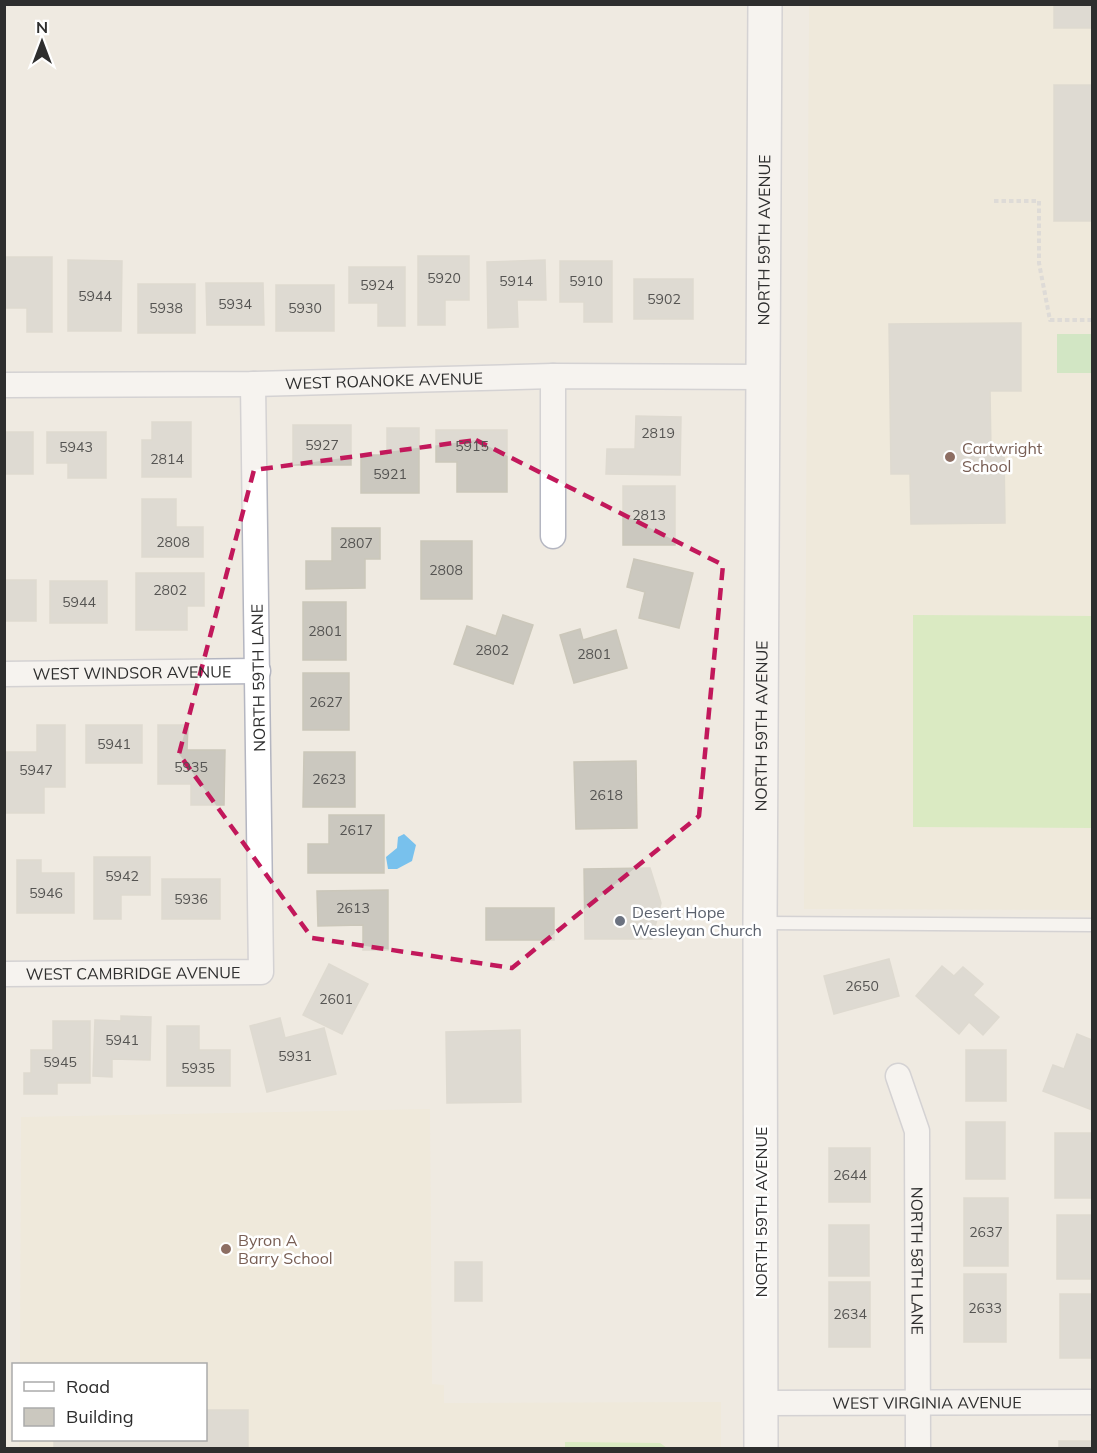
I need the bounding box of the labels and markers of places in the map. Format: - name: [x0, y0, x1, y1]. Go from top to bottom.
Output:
- place label: Cartwright School: [962, 438, 1043, 476]
- marker: Cartwright School: [943, 450, 957, 464]
- place label: Desert Hope Wesleyan Church: [632, 902, 762, 940]
- marker: Desert Hope Wesleyan Church: [613, 914, 627, 928]
- place label: Byron A Barry School: [238, 1230, 333, 1268]
- marker: Byron A Barry School: [219, 1242, 233, 1256]

